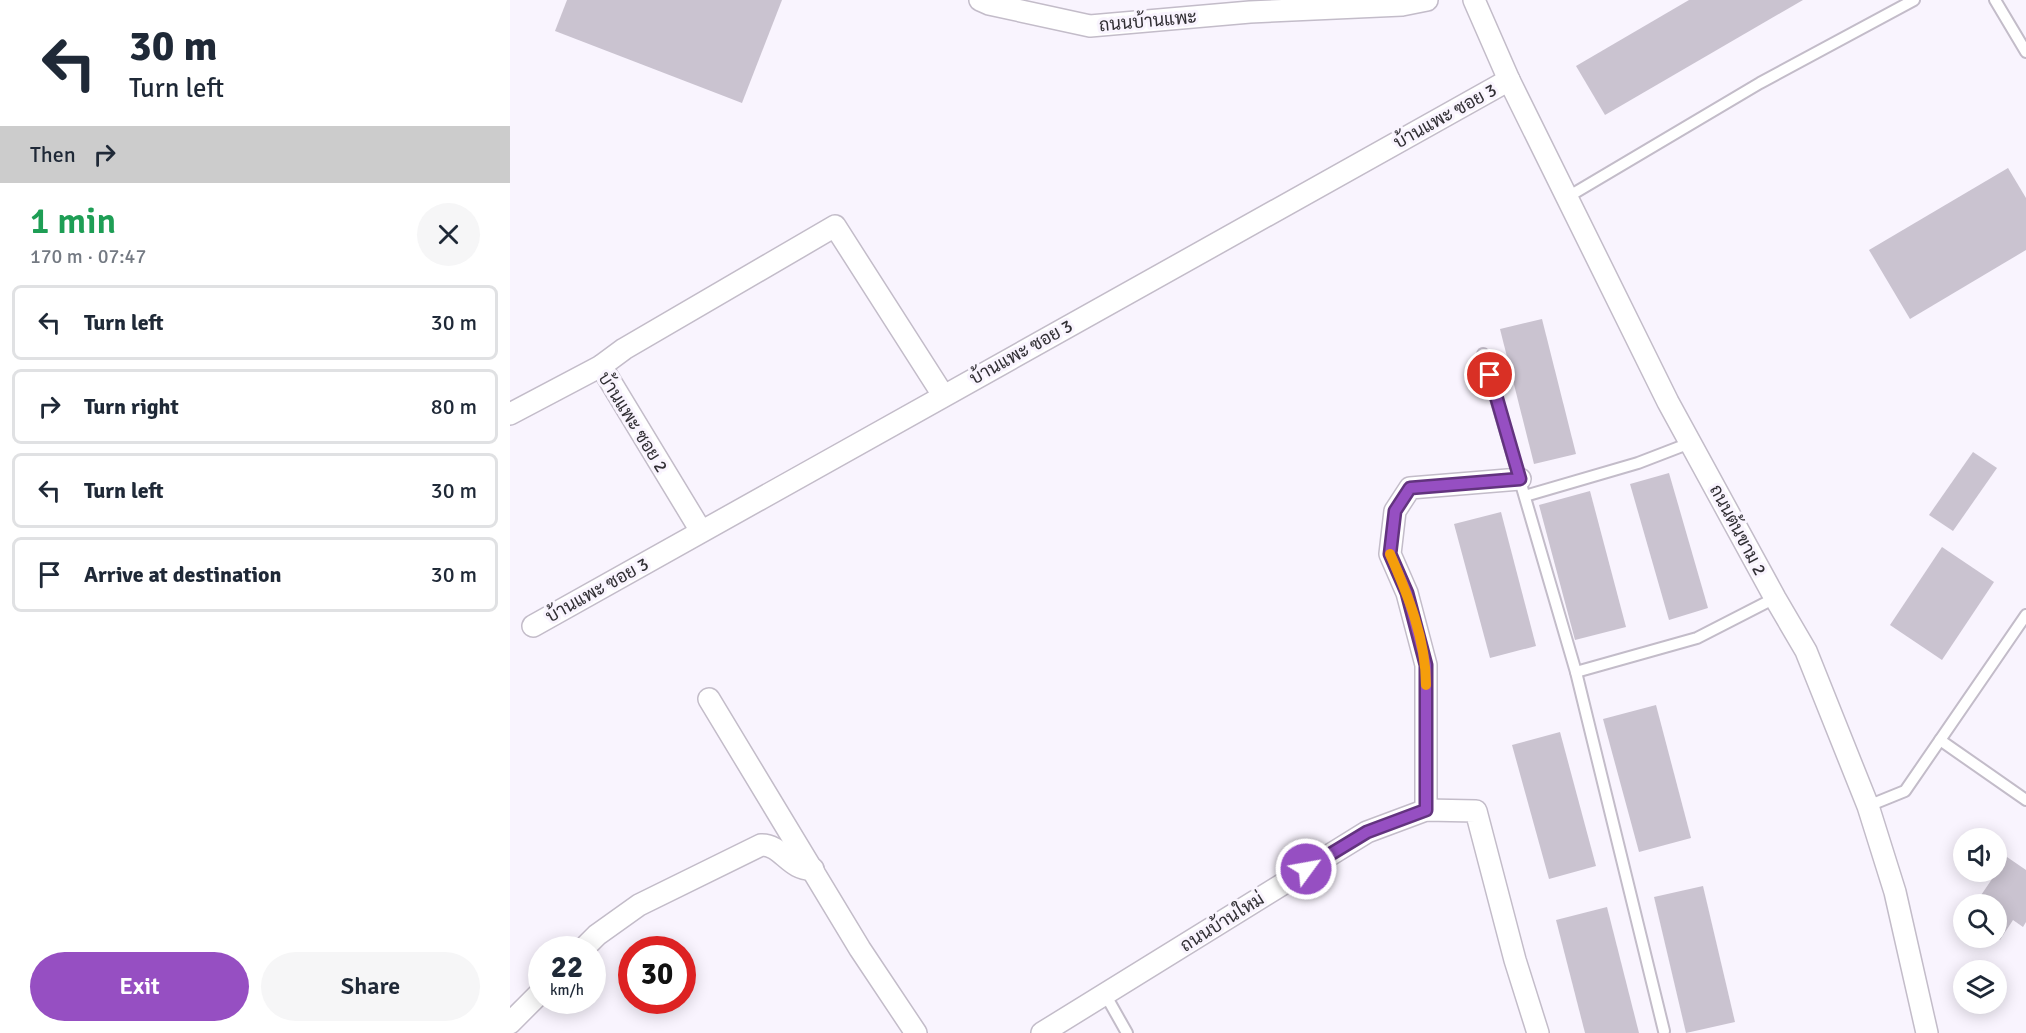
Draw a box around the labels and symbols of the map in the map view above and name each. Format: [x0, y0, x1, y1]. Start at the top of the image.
street label: ถนนบ้านแพะ [1098, 5, 1198, 36]
street label: บ้านแพะ ซอย 3 [1389, 78, 1500, 153]
street label: บ้านแพะ ซอย 3 [965, 314, 1076, 389]
pin [1464, 349, 1515, 400]
street label: บ้านแพะ ซอย 2 [593, 367, 673, 476]
street label: ถนนต้นขาม 2 [1705, 480, 1772, 579]
street label: บ้านแพะ ซอย 3 [541, 552, 652, 627]
position arrow [1274, 837, 1338, 901]
street label: ถนนบ้านใหม่ [1175, 886, 1268, 956]
speed limit sign: 30 [618, 936, 696, 1014]

